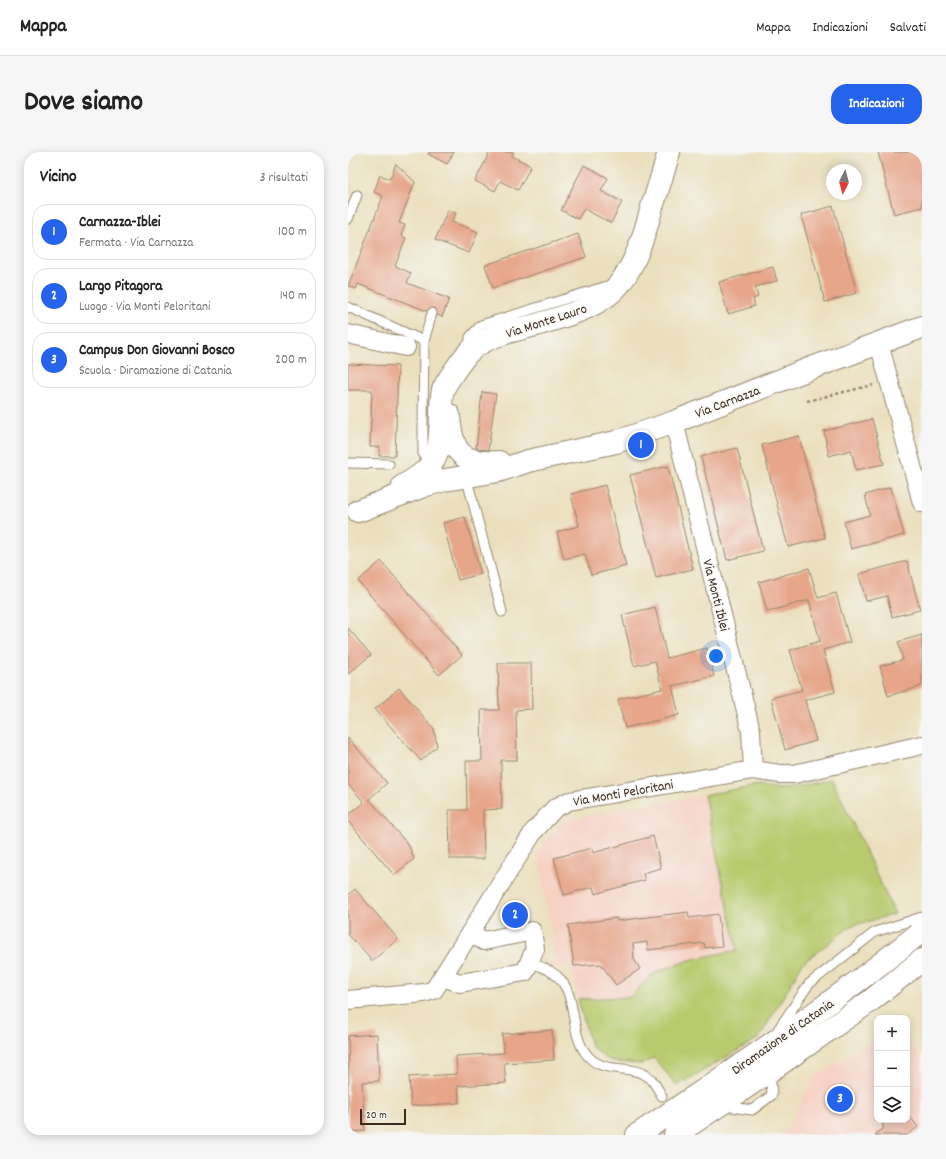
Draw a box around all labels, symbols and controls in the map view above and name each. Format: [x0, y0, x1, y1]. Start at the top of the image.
text: Mappa [20, 14, 66, 41]
text: Mappa [756, 18, 791, 38]
text: Indicazioni [813, 18, 868, 38]
text: Salvati [890, 18, 926, 38]
text: Dove siamo [24, 84, 143, 124]
button: Indicazioni [831, 84, 922, 124]
north arrow [826, 164, 862, 200]
text: Vicino [40, 166, 77, 190]
text: 3 risultati [260, 169, 308, 188]
text: Carnazza-Iblei [79, 212, 161, 234]
text: 1 [53, 223, 55, 242]
text: 100 m [278, 223, 307, 242]
text: Fermata · Via Carnazza [79, 234, 193, 253]
text: Largo Pitagora [79, 276, 162, 298]
text: 2 [51, 287, 57, 306]
text: 140 m [280, 287, 307, 306]
text: Luogo · Via Monti Peloritani [79, 298, 210, 317]
street label: Via Monte Lauro [503, 299, 590, 344]
text: Campus Don Giovanni Bosco [79, 340, 235, 362]
text: 3 [51, 351, 57, 370]
text: 200 m [275, 351, 307, 370]
text: Scuola · Diramazione di Catania [79, 362, 232, 381]
street label: Via Carnazza [692, 381, 763, 424]
pin: 1 [628, 430, 654, 460]
street label: Via Monti Iblei [696, 557, 734, 634]
your location [706, 646, 726, 666]
street label: Via Monti Peloritani [572, 775, 675, 813]
pin: 2 [502, 900, 528, 930]
street label: Diramazione di Catania [728, 995, 839, 1080]
map controls [874, 1015, 910, 1123]
button: + [874, 1015, 910, 1051]
button: − [874, 1051, 910, 1087]
pin: 3 [827, 1084, 853, 1114]
button: layers [874, 1087, 910, 1123]
scale bar [360, 1107, 406, 1126]
text: 20 m [366, 1108, 387, 1124]

